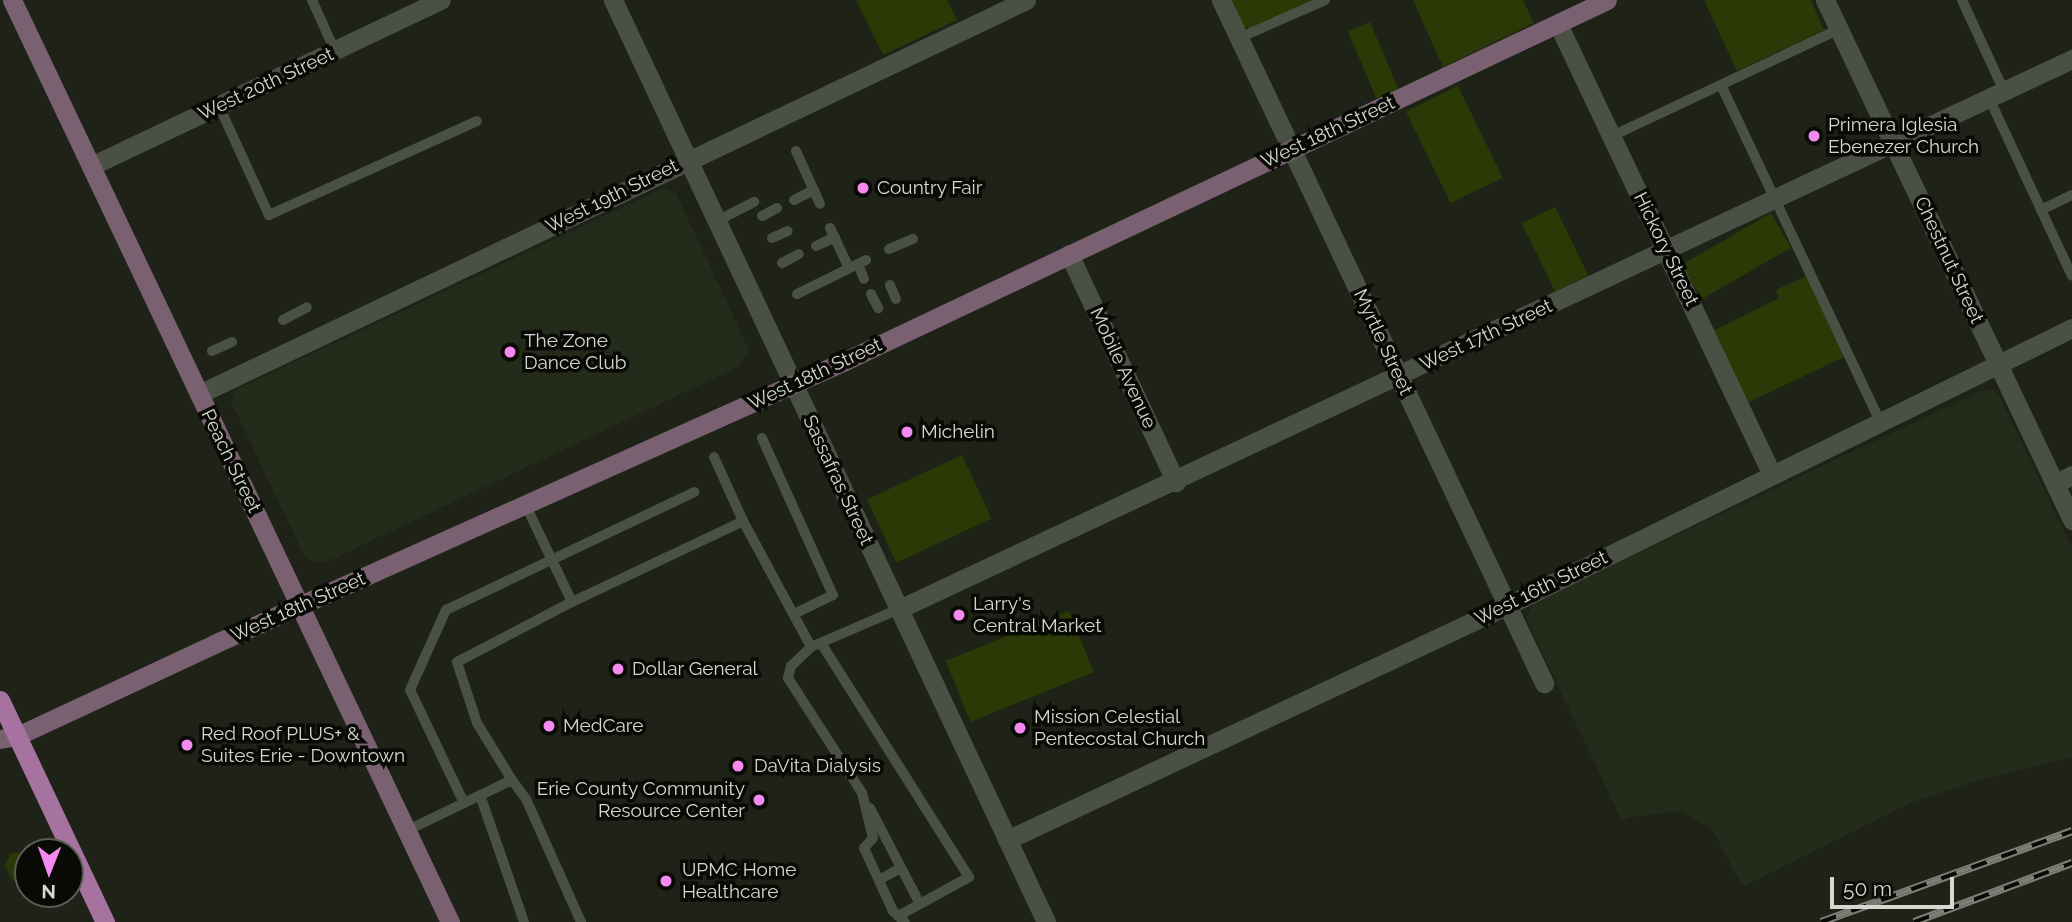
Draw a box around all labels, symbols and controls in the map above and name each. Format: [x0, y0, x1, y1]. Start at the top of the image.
street label: West 20th Street [195, 43, 337, 125]
street label: West 18th Street [1258, 91, 1398, 173]
place label: Primera Iglesia Ebenezer Church [1828, 114, 1980, 158]
marker: Primera Iglesia Ebenezer Church [1806, 128, 1822, 144]
street label: West 19th Street [542, 154, 682, 238]
place label: Country Fair [877, 177, 983, 199]
marker: Country Fair [855, 180, 871, 196]
street label: Hickory Street [1629, 188, 1703, 310]
street label: Chestnut Street [1910, 193, 1988, 327]
street label: Myrtle Street [1349, 286, 1417, 398]
street label: West 17th Street [1416, 294, 1556, 376]
street label: Mobile Avenue [1085, 304, 1161, 432]
place label: The Zone Dance Club [524, 330, 626, 374]
street label: West 18th Street [745, 333, 885, 415]
marker: The Zone Dance Club [502, 344, 518, 360]
street label: Peach Street [196, 406, 266, 516]
street label: Sassafras Street [798, 412, 878, 548]
place label: Michelin [921, 421, 995, 443]
marker: Michelin [899, 424, 915, 440]
street label: West 16th Street [1471, 546, 1611, 630]
street label: West 18th Street [227, 567, 369, 647]
place label: Larry's Central Market [973, 593, 1102, 637]
marker: Larry's Central Market [951, 607, 967, 623]
place label: Dollar General [632, 658, 758, 680]
marker: Dollar General [610, 661, 626, 677]
place label: Mission Celestial Pentecostal Church [1034, 706, 1206, 750]
place label: MedCare [563, 715, 643, 737]
marker: MedCare [541, 718, 557, 734]
marker: Mission Celestial Pentecostal Church [1012, 720, 1028, 736]
place label: Red Roof PLUS+ & Suites Erie - Downtown [201, 723, 405, 767]
marker: Red Roof PLUS+ & Suites Erie - Downtown [179, 737, 195, 753]
place label: DaVita Dialysis [754, 755, 881, 777]
marker: DaVita Dialysis [728, 756, 748, 776]
place label: Erie County Community Resource Center [536, 778, 745, 822]
marker: Erie County Community Resource Center [751, 792, 767, 808]
north arrow [14, 838, 84, 908]
place label: UPMC Home Healthcare [682, 859, 796, 903]
scale bar [1834, 862, 1958, 906]
marker: UPMC Home Healthcare [656, 871, 676, 891]
text: 50 m [1843, 876, 1892, 901]
text: N [41, 881, 56, 903]

